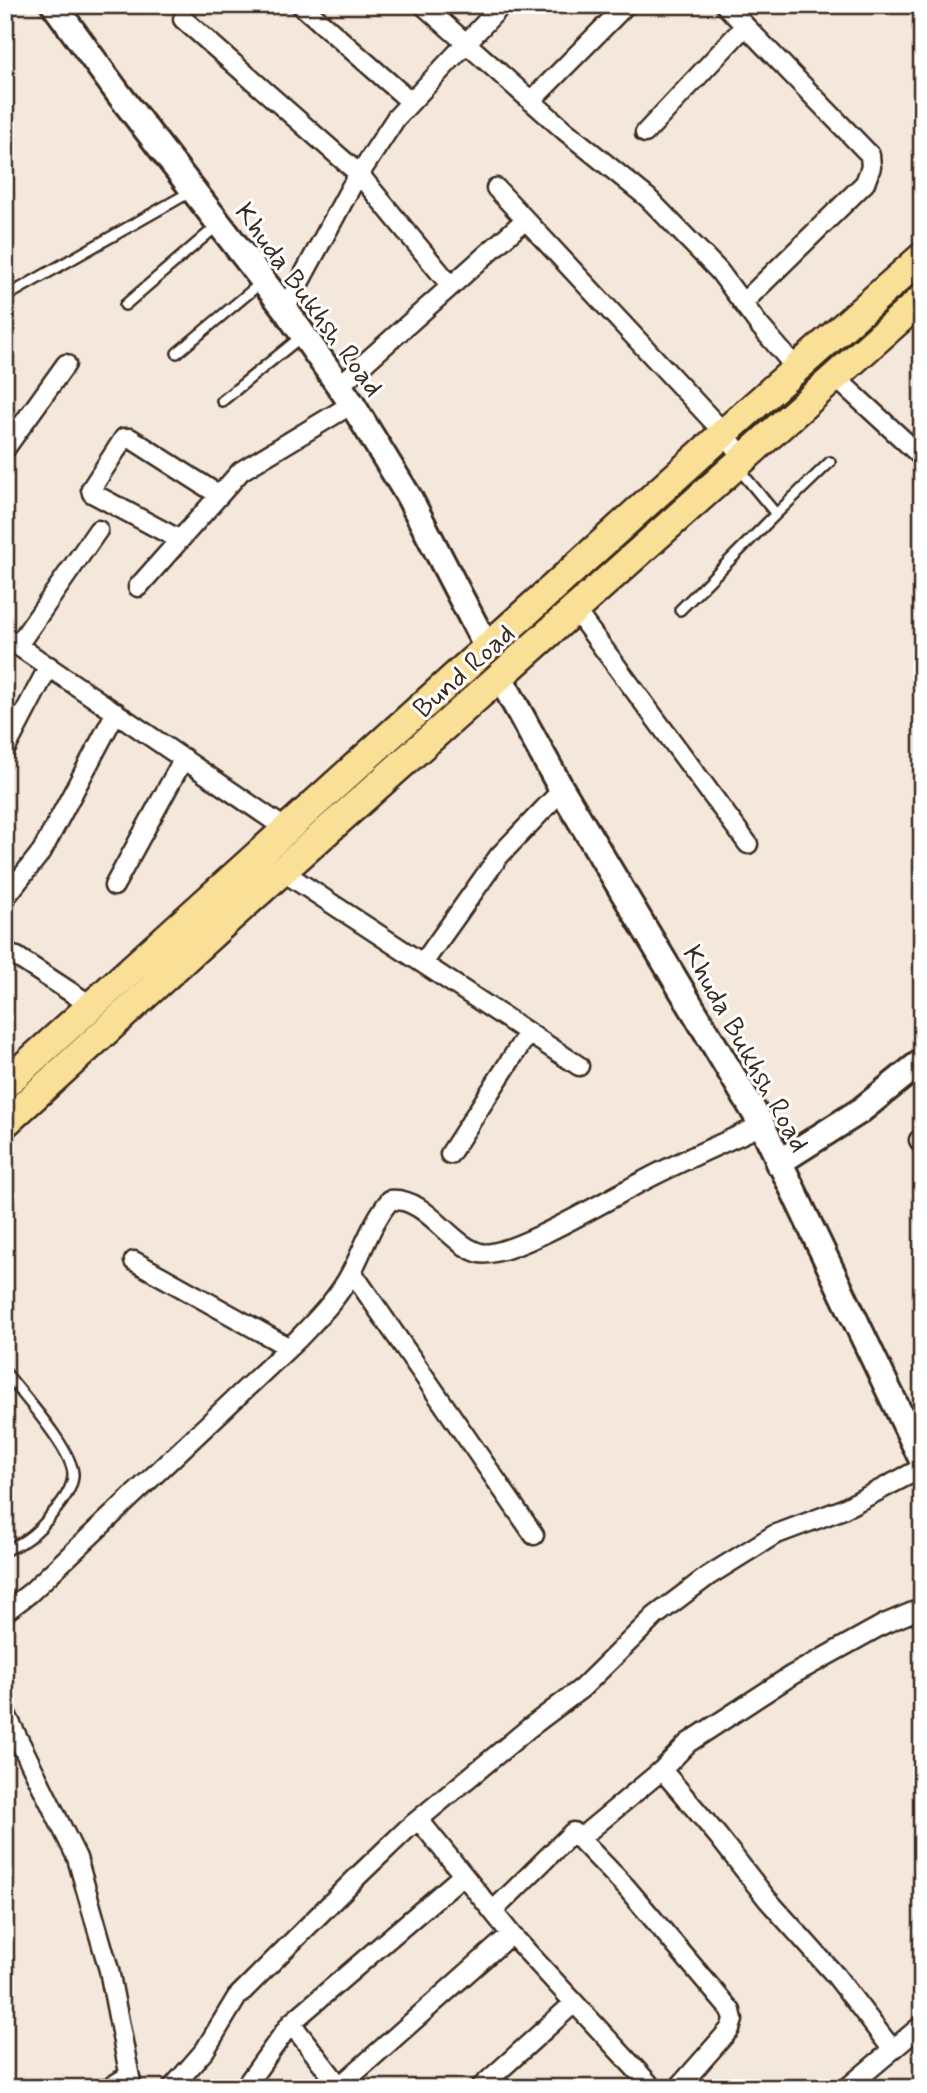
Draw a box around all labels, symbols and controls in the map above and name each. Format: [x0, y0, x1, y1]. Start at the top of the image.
street label: Khuda Bukhsh Road [225, 196, 391, 405]
street label: Bund Road [406, 616, 523, 727]
street label: Khuda Bukhsh Road [673, 939, 817, 1159]

